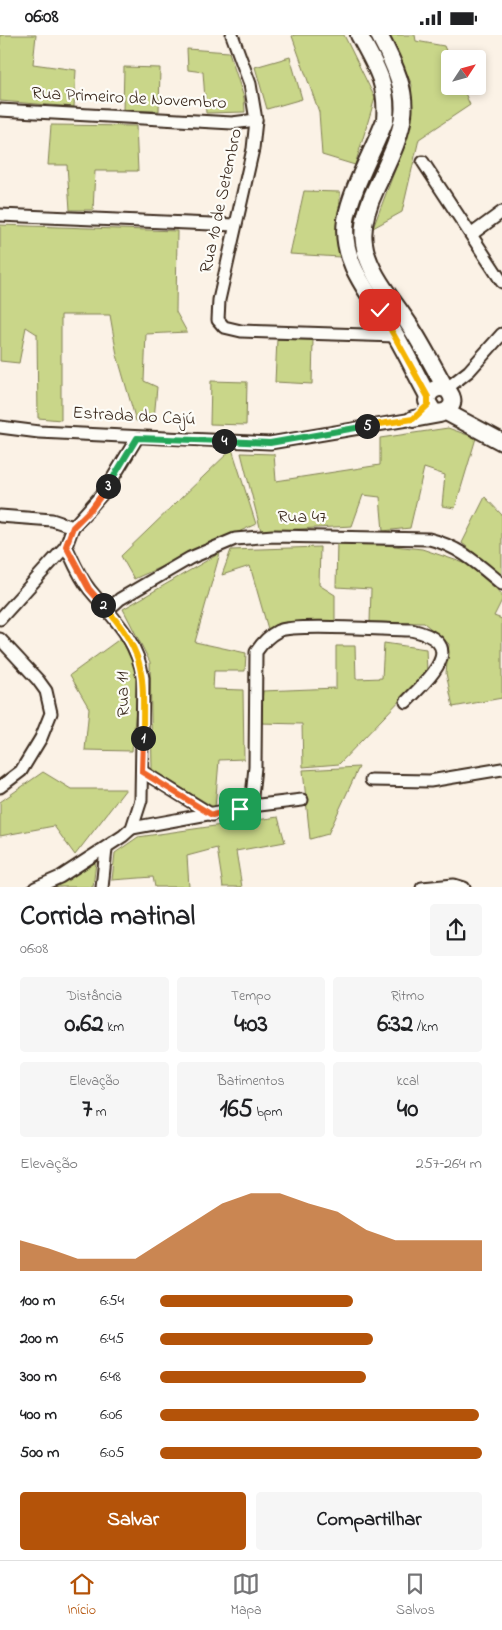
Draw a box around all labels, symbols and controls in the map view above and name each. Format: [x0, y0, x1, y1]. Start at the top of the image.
text: 06:08 [25, 4, 59, 31]
north arrow [441, 50, 486, 95]
map controls [441, 50, 486, 95]
street label: Rua Primeiro de Novembro [31, 81, 227, 117]
street label: Rua 10 de Setembro [194, 126, 250, 276]
pin [359, 289, 401, 331]
icon: check [366, 296, 394, 324]
street label: Estrada do Cajú [72, 401, 196, 433]
pin: 5 [354, 413, 380, 439]
text: 5 [363, 416, 372, 437]
pin: 4 [212, 429, 236, 453]
text: 4 [222, 431, 227, 452]
pin: 3 [96, 473, 120, 499]
text: 3 [106, 476, 111, 497]
street label: Rua 47 [277, 505, 327, 531]
pin: 2 [90, 593, 116, 617]
text: 2 [100, 595, 107, 616]
street label: Rua 11 [110, 670, 138, 717]
pin: 1 [130, 725, 156, 751]
text: 1 [141, 728, 146, 749]
pin [219, 788, 261, 830]
icon: arrive [226, 795, 254, 823]
text: Corrida matinal [20, 897, 195, 938]
button: share [430, 904, 482, 956]
text: 06:08 [20, 937, 48, 961]
text: Distância [67, 986, 122, 1007]
text: Tempo [231, 986, 271, 1007]
text: Ritmo [391, 986, 424, 1007]
text: 0.62 [64, 1007, 104, 1043]
text: 4:03 [234, 1007, 268, 1043]
text: 6:32 [377, 1007, 413, 1043]
text: km [104, 1017, 124, 1038]
text: /km [413, 1017, 438, 1038]
text: Elevação [69, 1071, 120, 1092]
text: Batimentos [217, 1071, 285, 1092]
text: kcal [397, 1071, 419, 1092]
text: 7 [82, 1092, 92, 1128]
text: 165 [220, 1092, 253, 1128]
text: 40 [397, 1092, 418, 1128]
text: m [92, 1102, 107, 1123]
text: bpm [253, 1102, 282, 1123]
text: Elevação [20, 1152, 78, 1176]
text: 257–264 m [416, 1152, 482, 1176]
text: 100 m [20, 1289, 55, 1313]
text: 6:54 [100, 1289, 124, 1313]
text: 200 m [20, 1327, 58, 1351]
text: 6:45 [100, 1327, 124, 1351]
text: 300 m [20, 1365, 57, 1389]
text: 6:48 [100, 1365, 121, 1389]
text: 400 m [20, 1403, 57, 1427]
text: 6:06 [100, 1403, 122, 1427]
text: 500 m [20, 1441, 59, 1465]
text: 6:05 [100, 1441, 124, 1465]
button: Salvar [20, 1492, 246, 1550]
button: Compartilhar [256, 1492, 482, 1550]
tab: Início [67, 1570, 96, 1621]
tab: Mapa [230, 1570, 262, 1621]
tab: Salvos [396, 1570, 435, 1621]

